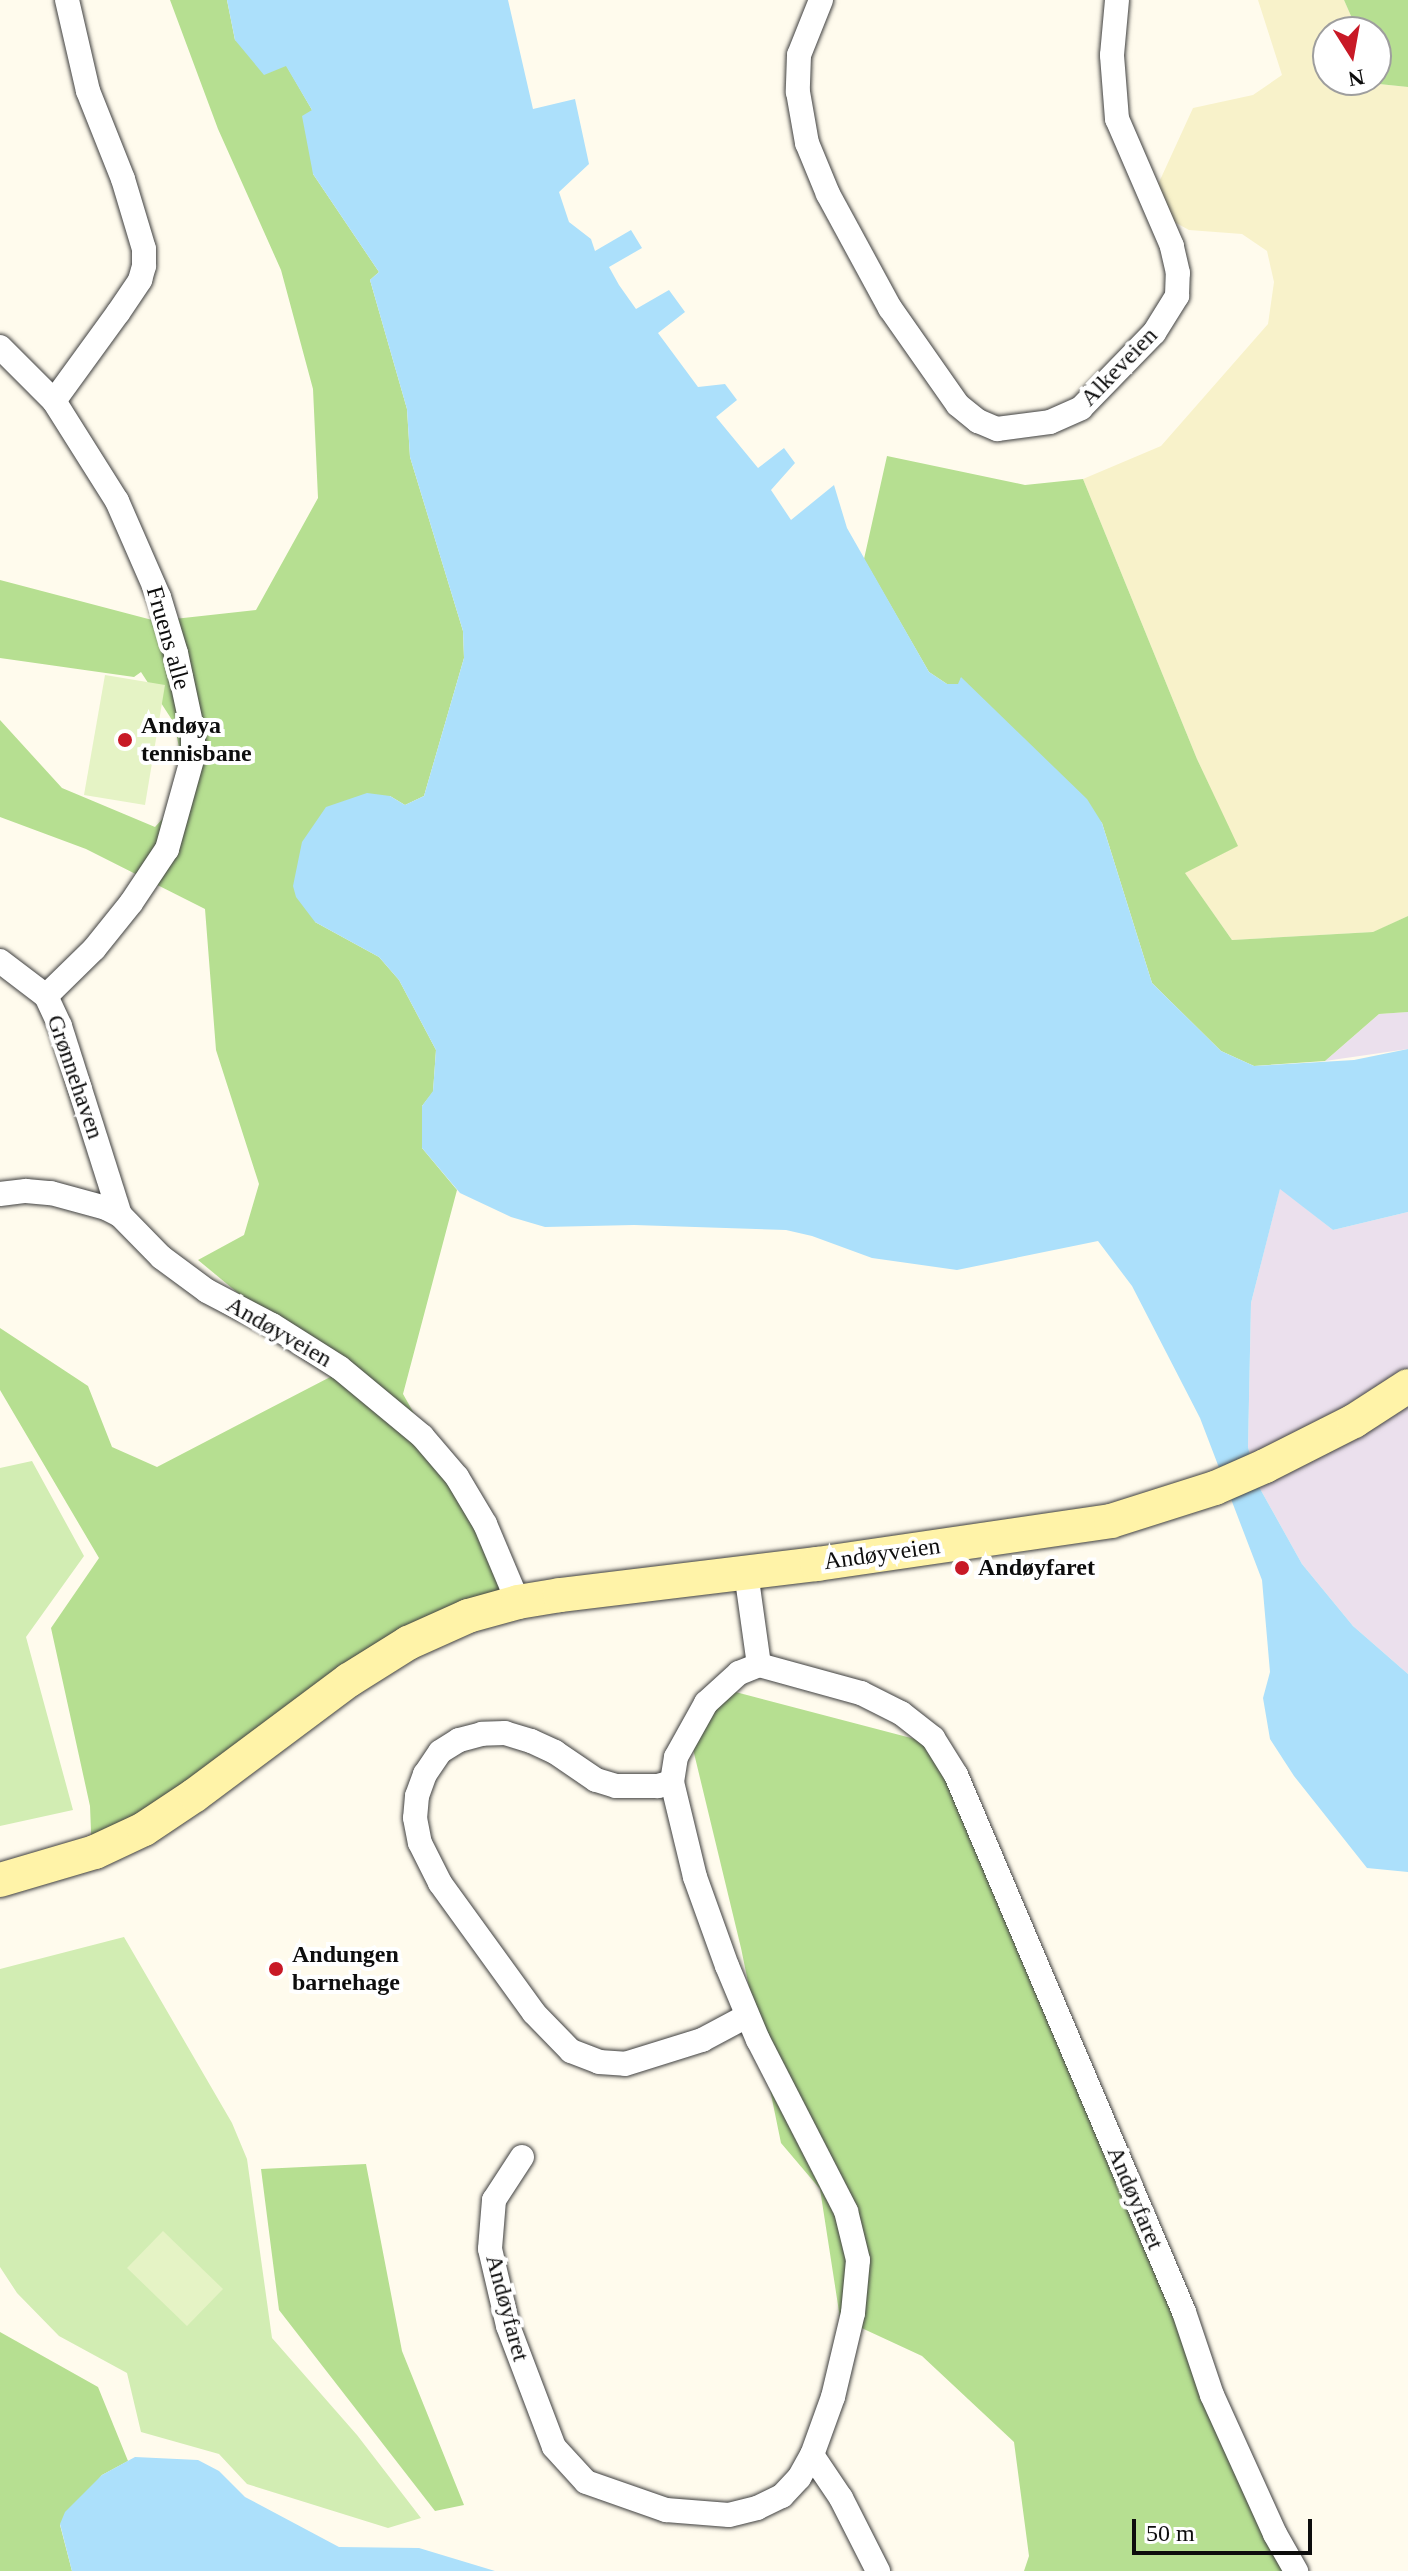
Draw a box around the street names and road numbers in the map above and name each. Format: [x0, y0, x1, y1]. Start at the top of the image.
street label: Alkeveien [1074, 322, 1164, 412]
street label: Fruens alle [140, 583, 196, 693]
street label: Grønnehaven [40, 1011, 110, 1143]
street label: Andøyveien [221, 1290, 337, 1374]
street label: Andøyveien [822, 1532, 942, 1576]
street label: Andøyfaret [1100, 2142, 1170, 2254]
street label: Andøyfaret [479, 2251, 535, 2365]

